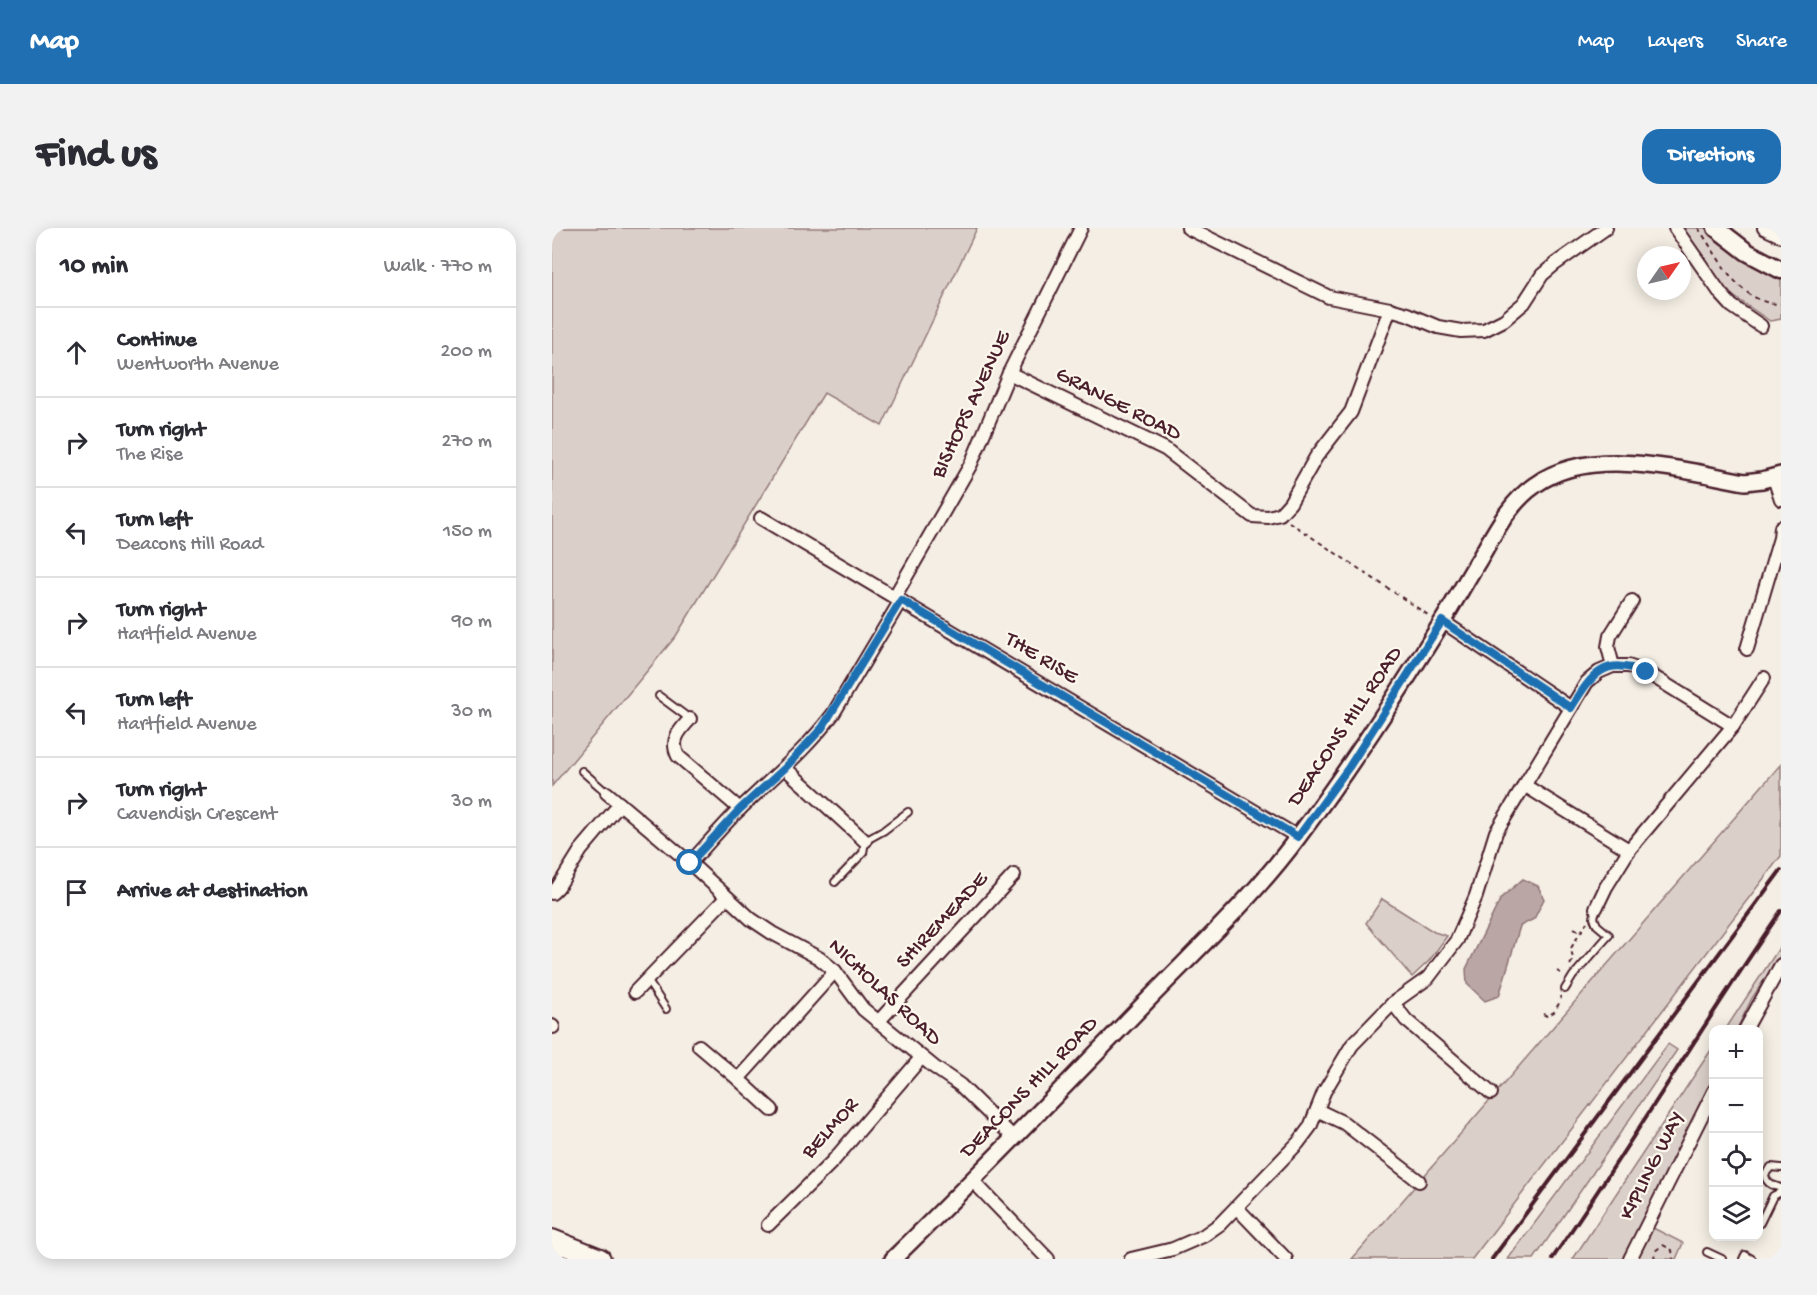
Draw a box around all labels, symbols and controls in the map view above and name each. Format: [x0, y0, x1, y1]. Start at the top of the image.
text: Map [30, 26, 79, 59]
text: Map [1578, 30, 1614, 55]
text: Layers [1647, 30, 1703, 55]
text: Share [1736, 30, 1787, 55]
button: Directions [1642, 129, 1781, 184]
text: Find us [36, 132, 156, 181]
north arrow [1637, 246, 1691, 300]
text: 10 min [60, 252, 128, 283]
text: Walk · 770 m [384, 256, 492, 279]
street label: BISHOPS AVENUE [926, 326, 1018, 484]
text: Continue [117, 328, 197, 354]
icon: ahead [60, 336, 93, 369]
text: 200 m [441, 341, 492, 364]
text: Wentworth Avenue [117, 354, 279, 377]
street label: GRANGE ROAD [1051, 362, 1186, 448]
text: Turn right [117, 418, 205, 444]
icon: right [60, 426, 93, 459]
text: 270 m [442, 431, 492, 454]
text: The Rise [117, 444, 183, 467]
text: Turn left [117, 508, 191, 534]
icon: left [60, 516, 93, 549]
text: 150 m [443, 521, 492, 544]
text: Deacons Hill Road [117, 534, 263, 557]
text: Turn right [117, 598, 205, 624]
icon: right [60, 606, 93, 639]
text: 90 m [452, 611, 492, 634]
text: Hartfield Avenue [117, 624, 257, 647]
street label: THE RISE [998, 626, 1083, 692]
street label: DEACONS HILL ROAD [1282, 642, 1409, 814]
route end [1632, 658, 1658, 684]
text: Turn left [117, 688, 191, 714]
icon: left [60, 696, 93, 729]
text: 30 m [451, 701, 492, 724]
text: Hartfield Avenue [117, 714, 257, 737]
text: Turn right [117, 778, 205, 804]
icon: right [60, 786, 93, 819]
text: 30 m [451, 791, 492, 814]
text: Cavendish Crescent [117, 804, 277, 827]
route start [676, 849, 702, 875]
street label: SHIREMEADE [891, 866, 995, 975]
icon: arrive [60, 876, 93, 909]
text: Arrive at destination [117, 879, 307, 905]
street label: NICHOLAS ROAD [822, 934, 947, 1053]
street label: DEACONS HILL ROAD [954, 1011, 1105, 1166]
map controls [1709, 1025, 1763, 1241]
button: + [1709, 1025, 1763, 1079]
button: − [1709, 1079, 1763, 1133]
street label: BELMOR [796, 1092, 866, 1166]
street label: KIPLING WAY [1615, 1107, 1691, 1225]
button: locate [1709, 1133, 1763, 1187]
button: layers [1709, 1187, 1763, 1241]

